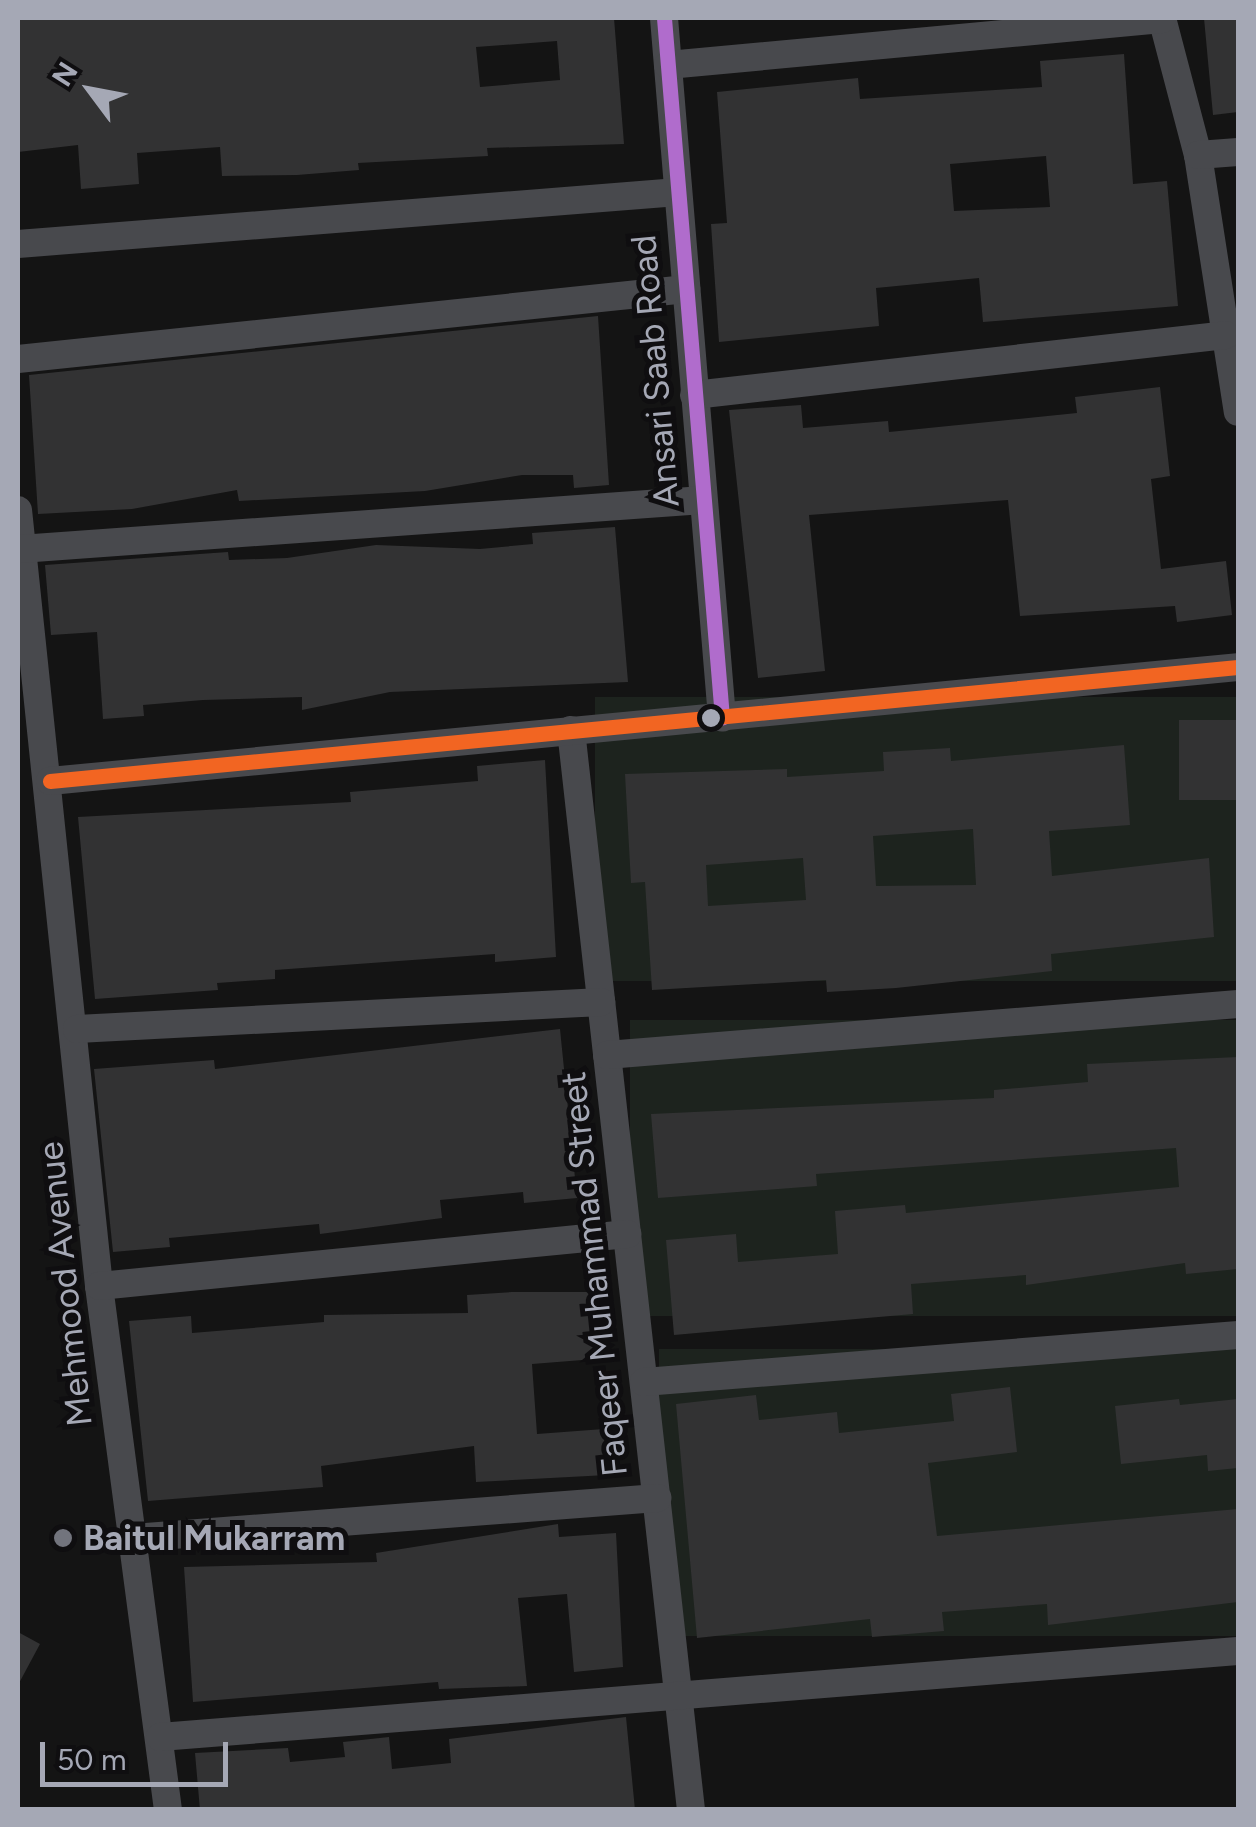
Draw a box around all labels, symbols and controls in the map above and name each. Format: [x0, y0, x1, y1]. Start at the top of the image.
north arrow [40, 40, 140, 140]
text: N [44, 56, 85, 92]
street label: Ansari Saab Road [622, 233, 688, 509]
unlabelled marker [701, 708, 721, 728]
street label: Faqeer Muhammad Street [552, 1070, 636, 1478]
street label: Mehmood Avenue [29, 1140, 101, 1428]
place label: Baitul Mukarram [83, 1517, 345, 1559]
marker: Baitul Mukarram [52, 1527, 74, 1549]
scale bar [45, 1722, 232, 1784]
text: 50 m [57, 1741, 126, 1778]

